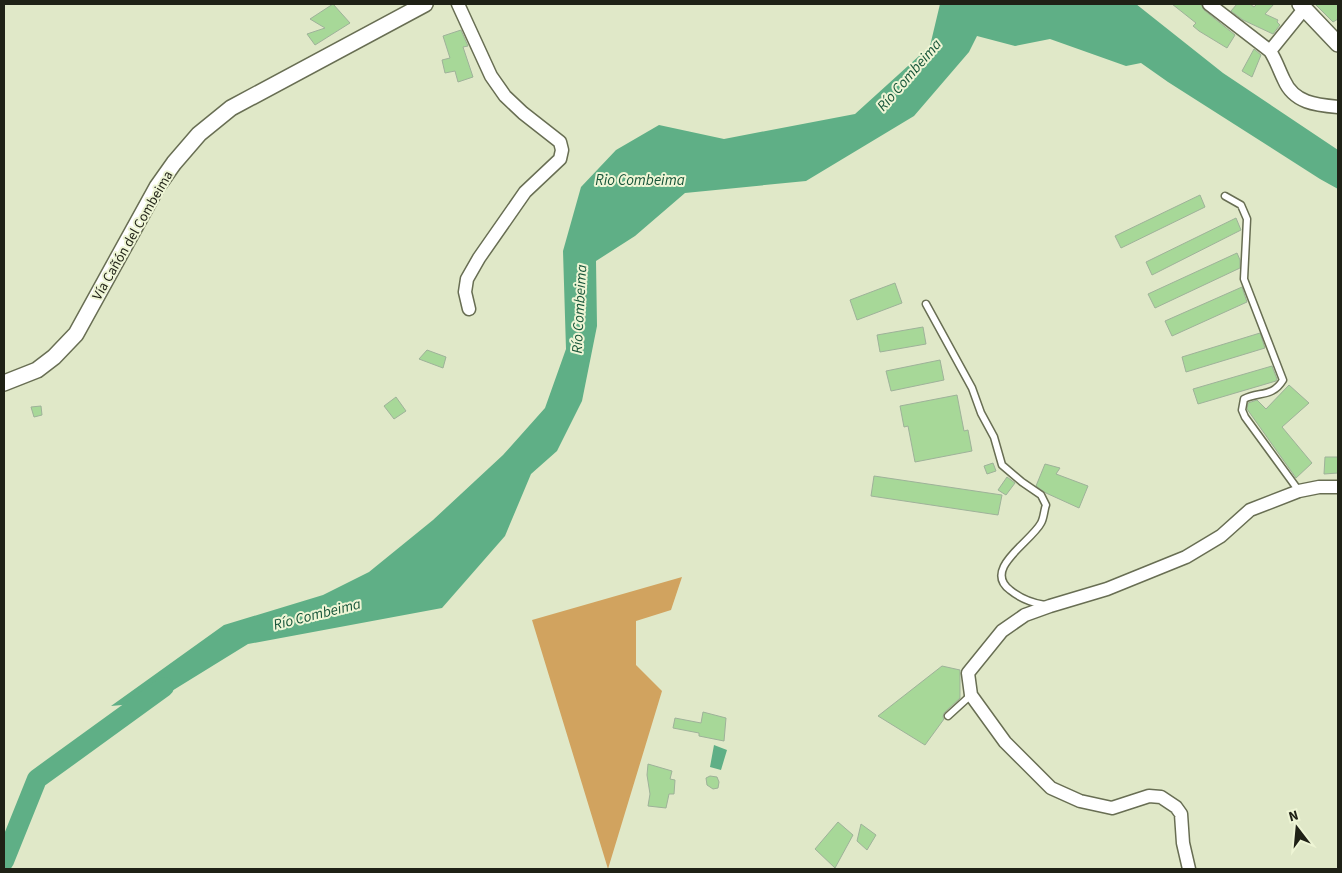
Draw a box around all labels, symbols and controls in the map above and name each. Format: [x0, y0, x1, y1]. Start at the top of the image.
water label: Río Combeima [872, 35, 947, 116]
street label: Vía Cañón del Combeima [88, 167, 178, 304]
water label: Rio Combeima [595, 170, 685, 191]
water label: Río Combeima [567, 264, 592, 354]
water label: Río Combeima [271, 593, 363, 635]
north arrow [1272, 803, 1322, 853]
text: N [1286, 806, 1301, 827]

